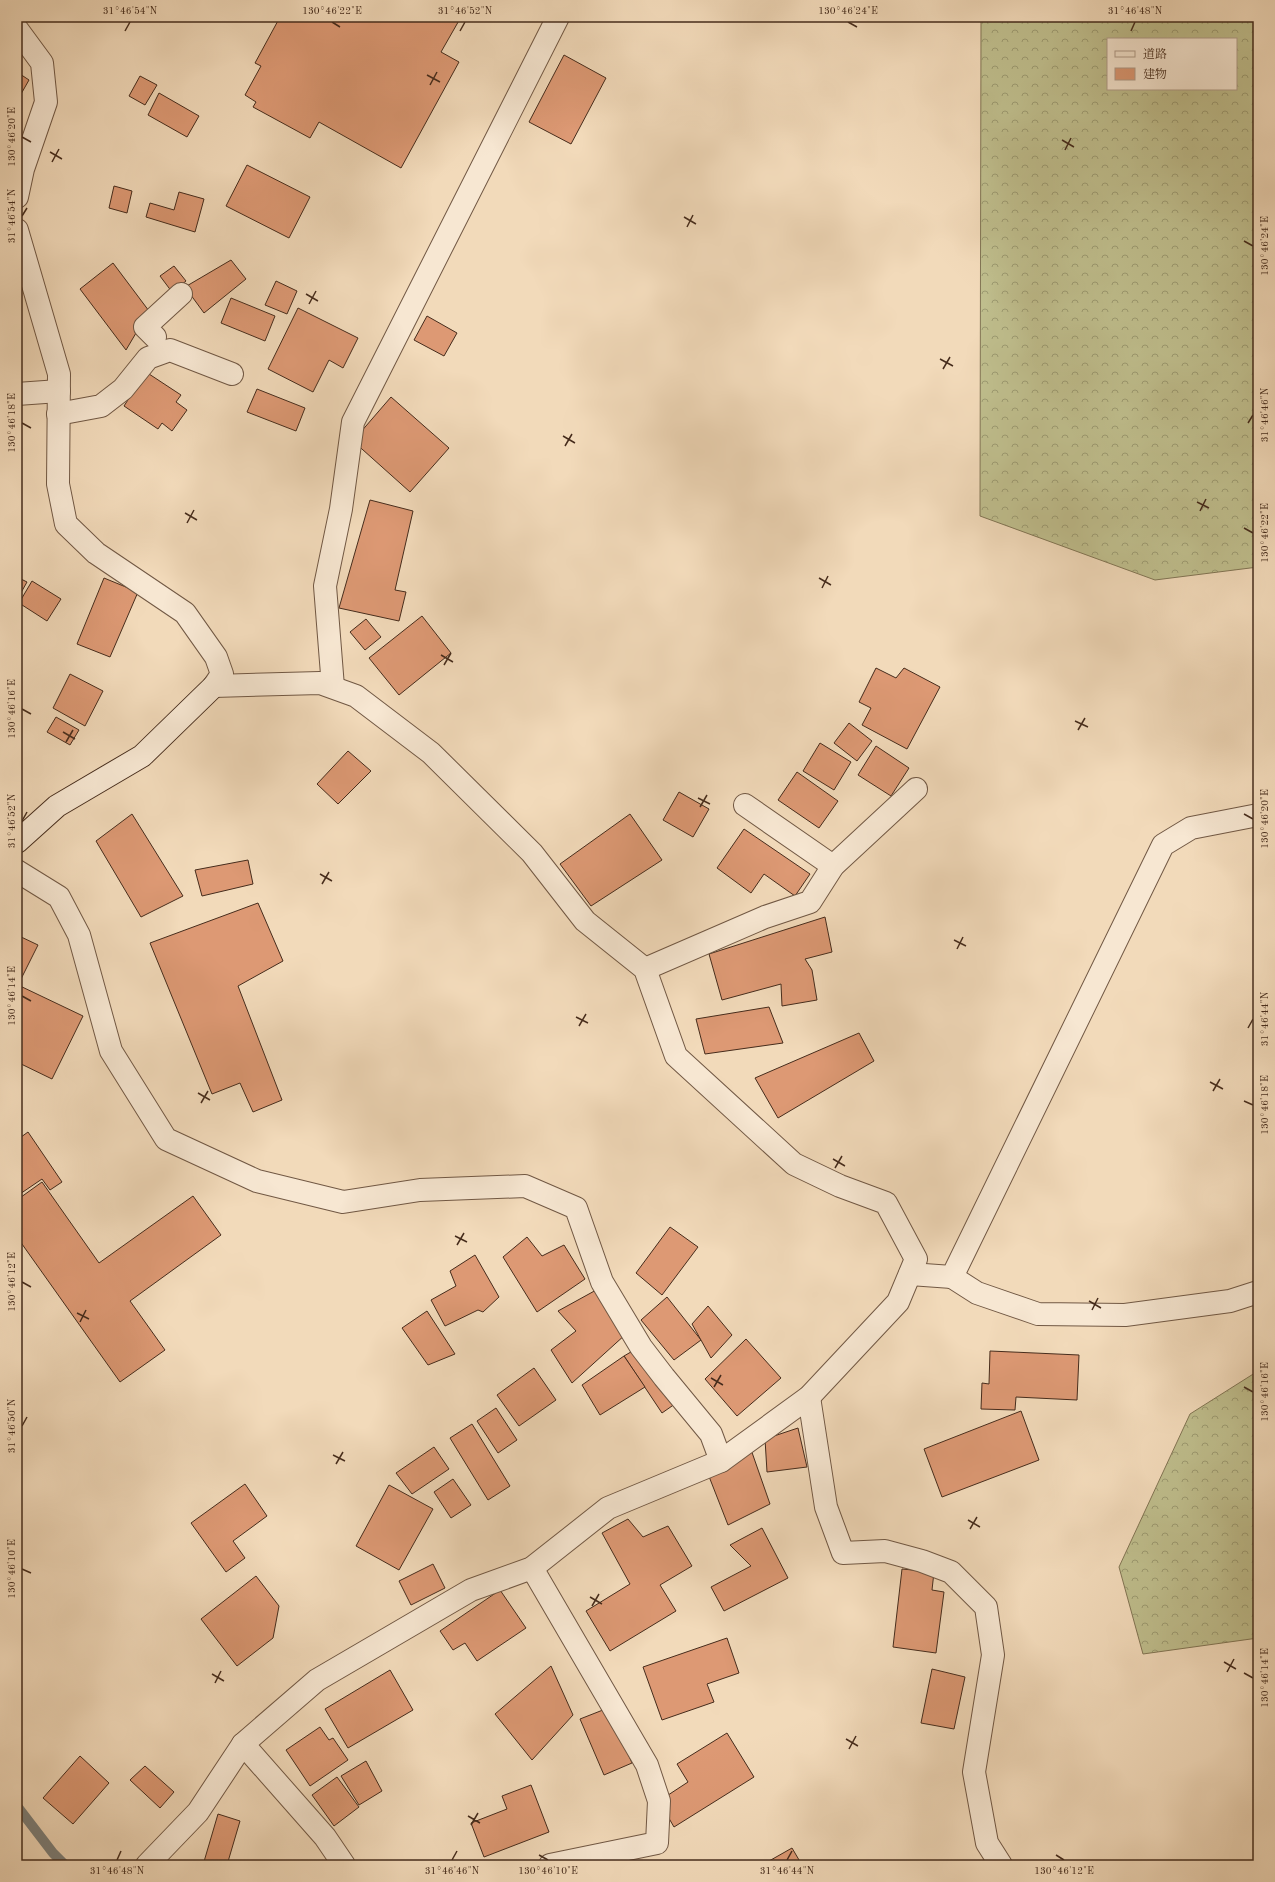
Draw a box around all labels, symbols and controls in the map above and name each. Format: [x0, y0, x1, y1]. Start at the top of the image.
text: 31°46'54"N [103, 6, 158, 16]
text: 130°46'22"E [302, 6, 362, 16]
text: 31°46'52"N [438, 6, 493, 16]
text: 130°46'24"E [818, 6, 878, 16]
text: 31°46'48"N [1108, 6, 1163, 16]
legend [1107, 38, 1237, 90]
text: 道路 [1143, 47, 1167, 61]
text: 建物 [1143, 67, 1167, 81]
text: 130°46'20"E [7, 107, 17, 167]
text: 31°46'54"N [7, 188, 17, 243]
text: 130°46'24"E [1260, 216, 1270, 276]
text: 31°46'46"N [1260, 387, 1270, 442]
text: 130°46'18"E [7, 393, 17, 453]
text: 130°46'22"E [1260, 503, 1270, 563]
text: 130°46'16"E [7, 679, 17, 739]
text: 130°46'20"E [1260, 789, 1270, 849]
text: 31°46'52"N [7, 793, 17, 848]
text: 130°46'14"E [7, 966, 17, 1026]
text: 31°46'44"N [1260, 991, 1270, 1046]
text: 130°46'18"E [1260, 1075, 1270, 1135]
text: 130°46'12"E [7, 1252, 17, 1312]
text: 130°46'16"E [1260, 1362, 1270, 1422]
text: 31°46'50"N [7, 1398, 17, 1453]
text: 130°46'10"E [7, 1539, 17, 1599]
text: 130°46'14"E [1260, 1648, 1270, 1708]
text: 31°46'48"N [90, 1866, 145, 1876]
text: 31°46'46"N [425, 1866, 480, 1876]
text: 130°46'10"E [518, 1866, 578, 1876]
text: 31°46'44"N [760, 1866, 815, 1876]
text: 130°46'12"E [1034, 1866, 1094, 1876]

